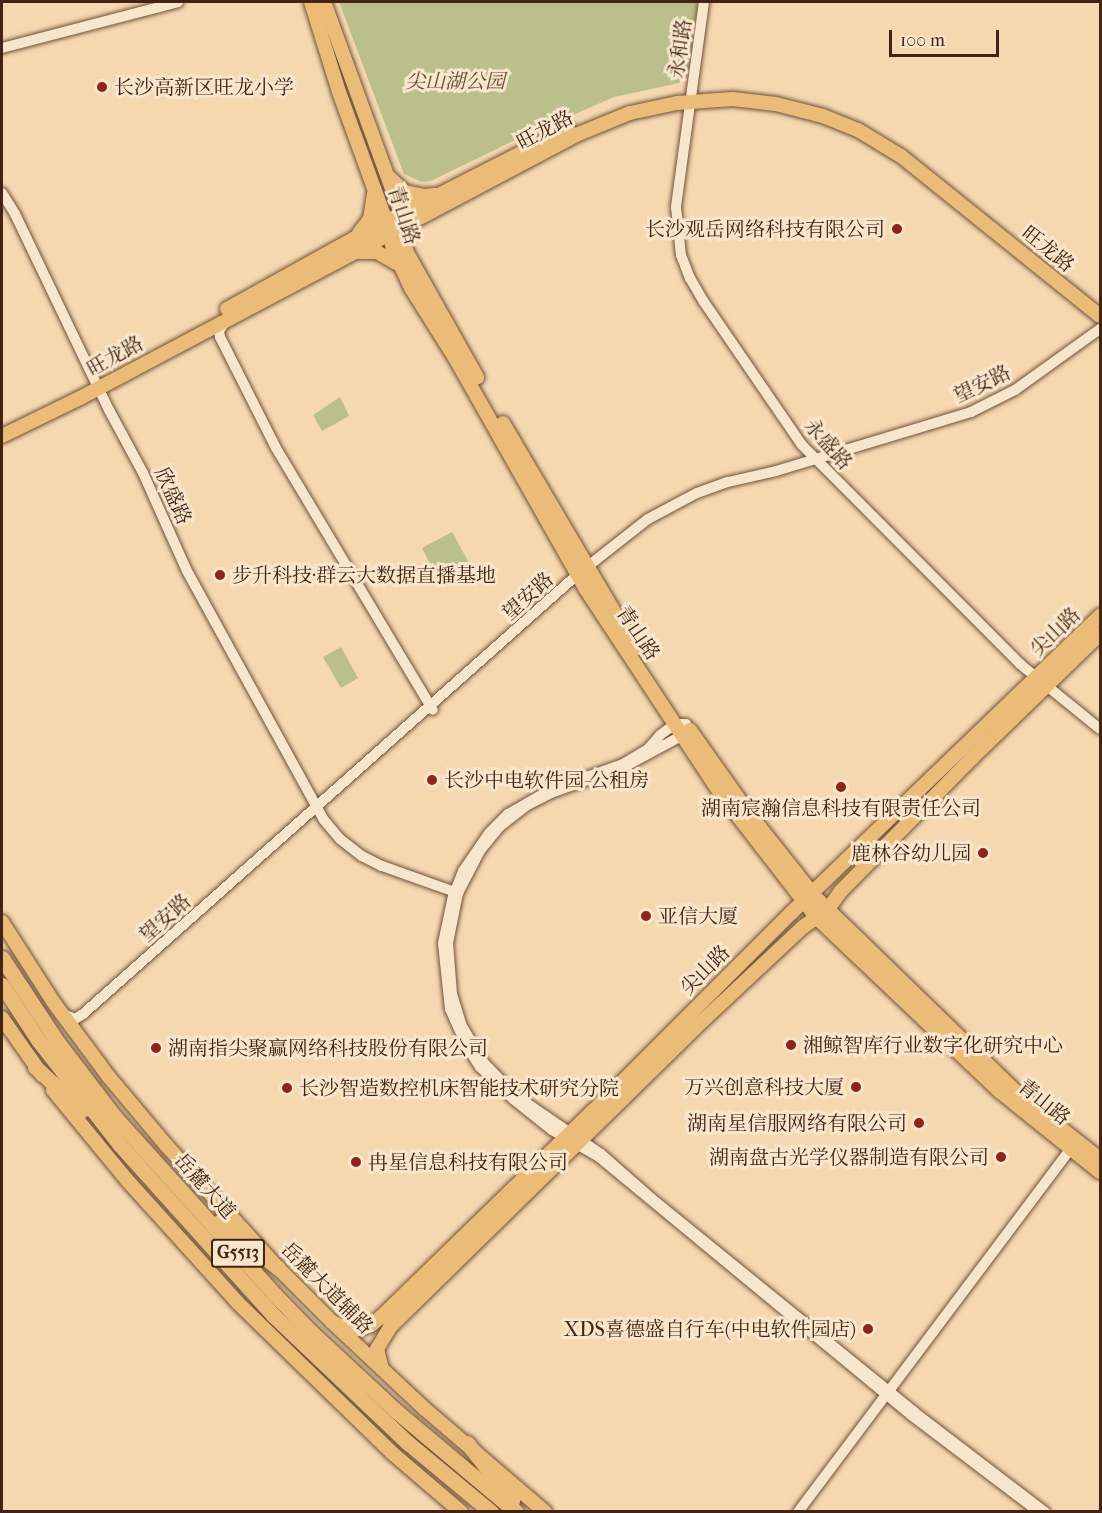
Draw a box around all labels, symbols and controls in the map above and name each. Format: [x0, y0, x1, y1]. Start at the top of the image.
street label: 永和路 [664, 18, 696, 80]
scale bar [892, 18, 1002, 56]
text: 100 m [900, 30, 945, 51]
park label: 尖山湖公园 [405, 69, 505, 93]
place label: 长沙高新区旺龙小学 [114, 75, 294, 99]
marker: 长沙高新区旺龙小学 [95, 80, 109, 94]
street label: 旺龙路 [513, 105, 577, 155]
street label: 青山路 [383, 183, 425, 247]
place label: 长沙观岳网络科技有限公司 [645, 217, 885, 241]
street label: 旺龙路 [1017, 221, 1079, 277]
marker: 长沙观岳网络科技有限公司 [890, 222, 904, 236]
street label: 旺龙路 [83, 331, 147, 381]
street label: 望安路 [950, 360, 1014, 408]
street label: 永盛路 [799, 414, 857, 474]
street label: 欣盛路 [150, 464, 196, 528]
place label: 步升科技·群云大数据直播基地 [232, 563, 496, 587]
street label: 望安路 [498, 567, 558, 625]
marker: 步升科技·群云大数据直播基地 [213, 568, 227, 582]
street label: 青山路 [611, 601, 665, 665]
street label: 尖山路 [1025, 603, 1085, 661]
place label: 长沙中电软件园-公租房 [444, 768, 649, 792]
marker: 长沙中电软件园-公租房 [425, 773, 439, 787]
marker: 湖南宸瀚信息科技有限责任公司 [834, 780, 848, 794]
place label: 湖南宸瀚信息科技有限责任公司 [701, 796, 981, 820]
place label: 鹿林谷幼儿园 [851, 841, 971, 865]
marker: 鹿林谷幼儿园 [976, 846, 990, 860]
street label: 望安路 [135, 889, 195, 947]
place label: 亚信大厦 [658, 904, 738, 928]
marker: 亚信大厦 [639, 909, 653, 923]
street label: 尖山路 [675, 940, 735, 1000]
place label: 湘鲸智库行业数字化研究中心 [803, 1033, 1063, 1057]
place label: 湖南指尖聚赢网络科技股份有限公司 [168, 1036, 488, 1060]
marker: 湘鲸智库行业数字化研究中心 [784, 1038, 798, 1052]
marker: 湖南指尖聚赢网络科技股份有限公司 [149, 1041, 163, 1055]
street label: 青山路 [1013, 1074, 1075, 1130]
place label: 万兴创意科技大厦 [684, 1075, 844, 1099]
place label: 长沙智造数控机床智能技术研究分院 [299, 1076, 619, 1100]
marker: 万兴创意科技大厦 [849, 1080, 863, 1094]
marker: 长沙智造数控机床智能技术研究分院 [280, 1081, 294, 1095]
place label: 湖南星信服网络有限公司 [687, 1111, 907, 1135]
marker: 湖南星信服网络有限公司 [912, 1116, 926, 1130]
place label: 湖南盘古光学仪器制造有限公司 [709, 1145, 989, 1169]
street label: 岳麓大道 [169, 1148, 241, 1224]
place label: 冉星信息科技有限公司 [368, 1150, 568, 1174]
marker: 湖南盘古光学仪器制造有限公司 [994, 1150, 1008, 1164]
marker: 冉星信息科技有限公司 [349, 1155, 363, 1169]
street label: 岳麓大道辅路 [276, 1237, 378, 1339]
road number: G5513 [210, 1238, 266, 1268]
place label: XDS喜德盛自行车(中电软件园店) [564, 1317, 856, 1341]
marker: XDS喜德盛自行车(中电软件园店) [861, 1322, 875, 1336]

